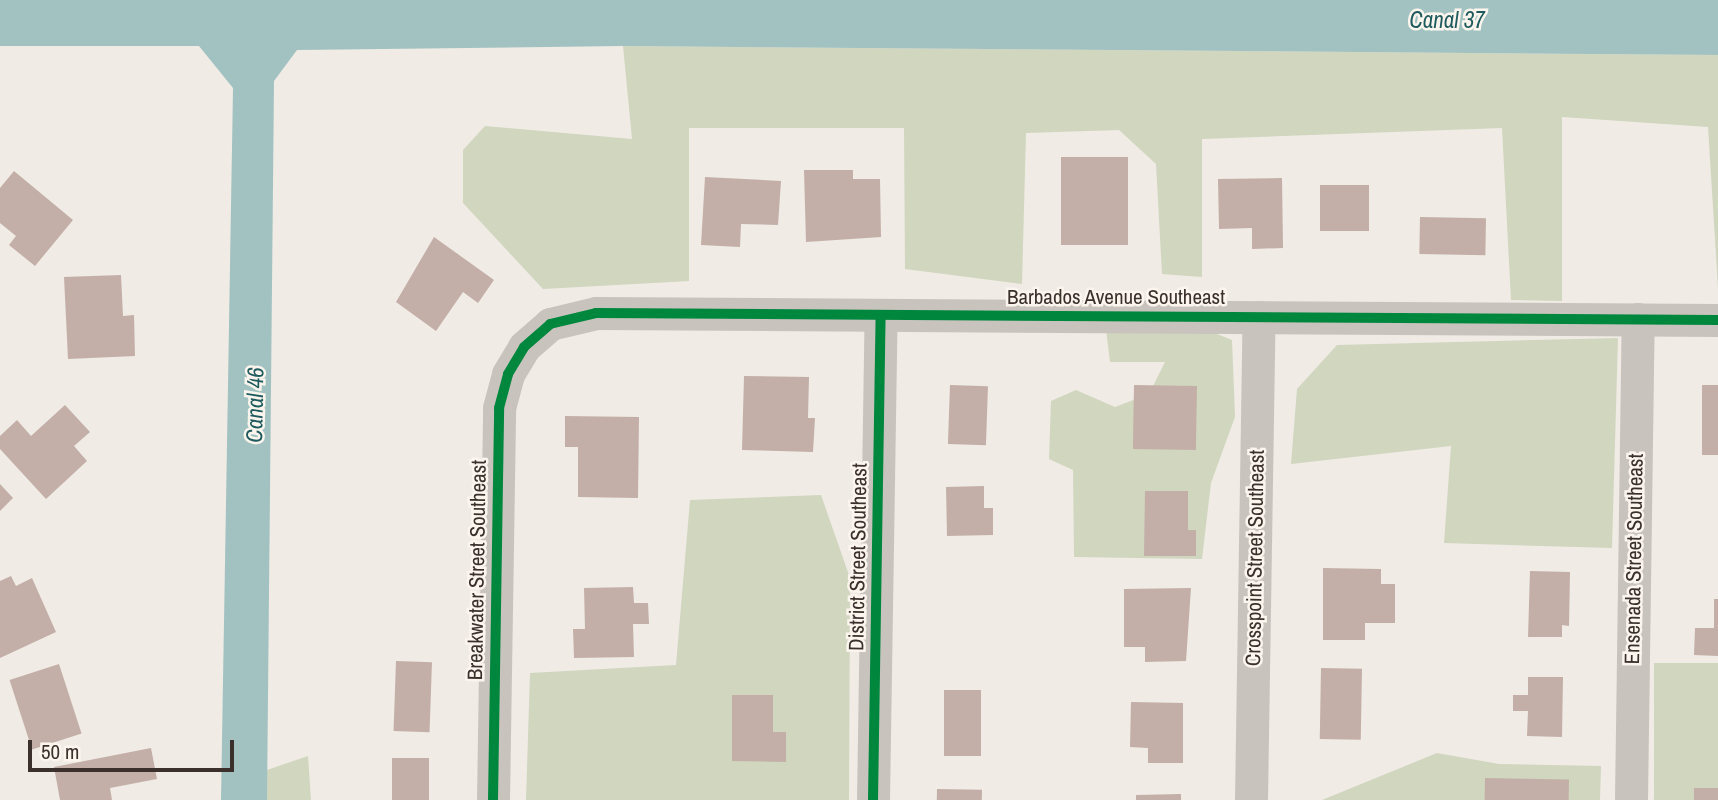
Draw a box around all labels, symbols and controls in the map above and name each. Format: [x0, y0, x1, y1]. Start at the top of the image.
water label: Canal 37 [1409, 6, 1485, 34]
street label: Barbados Avenue Southeast [1007, 284, 1225, 310]
water label: Canal 46 [241, 367, 269, 443]
street label: Crosspoint Street Southeast [1241, 450, 1269, 666]
street label: Ensenada Street Southeast [1620, 453, 1648, 665]
street label: Breakwater Street Southeast [462, 460, 492, 680]
street label: District Street Southeast [844, 463, 872, 651]
scale bar [32, 726, 238, 770]
text: 50 m [41, 737, 79, 766]

